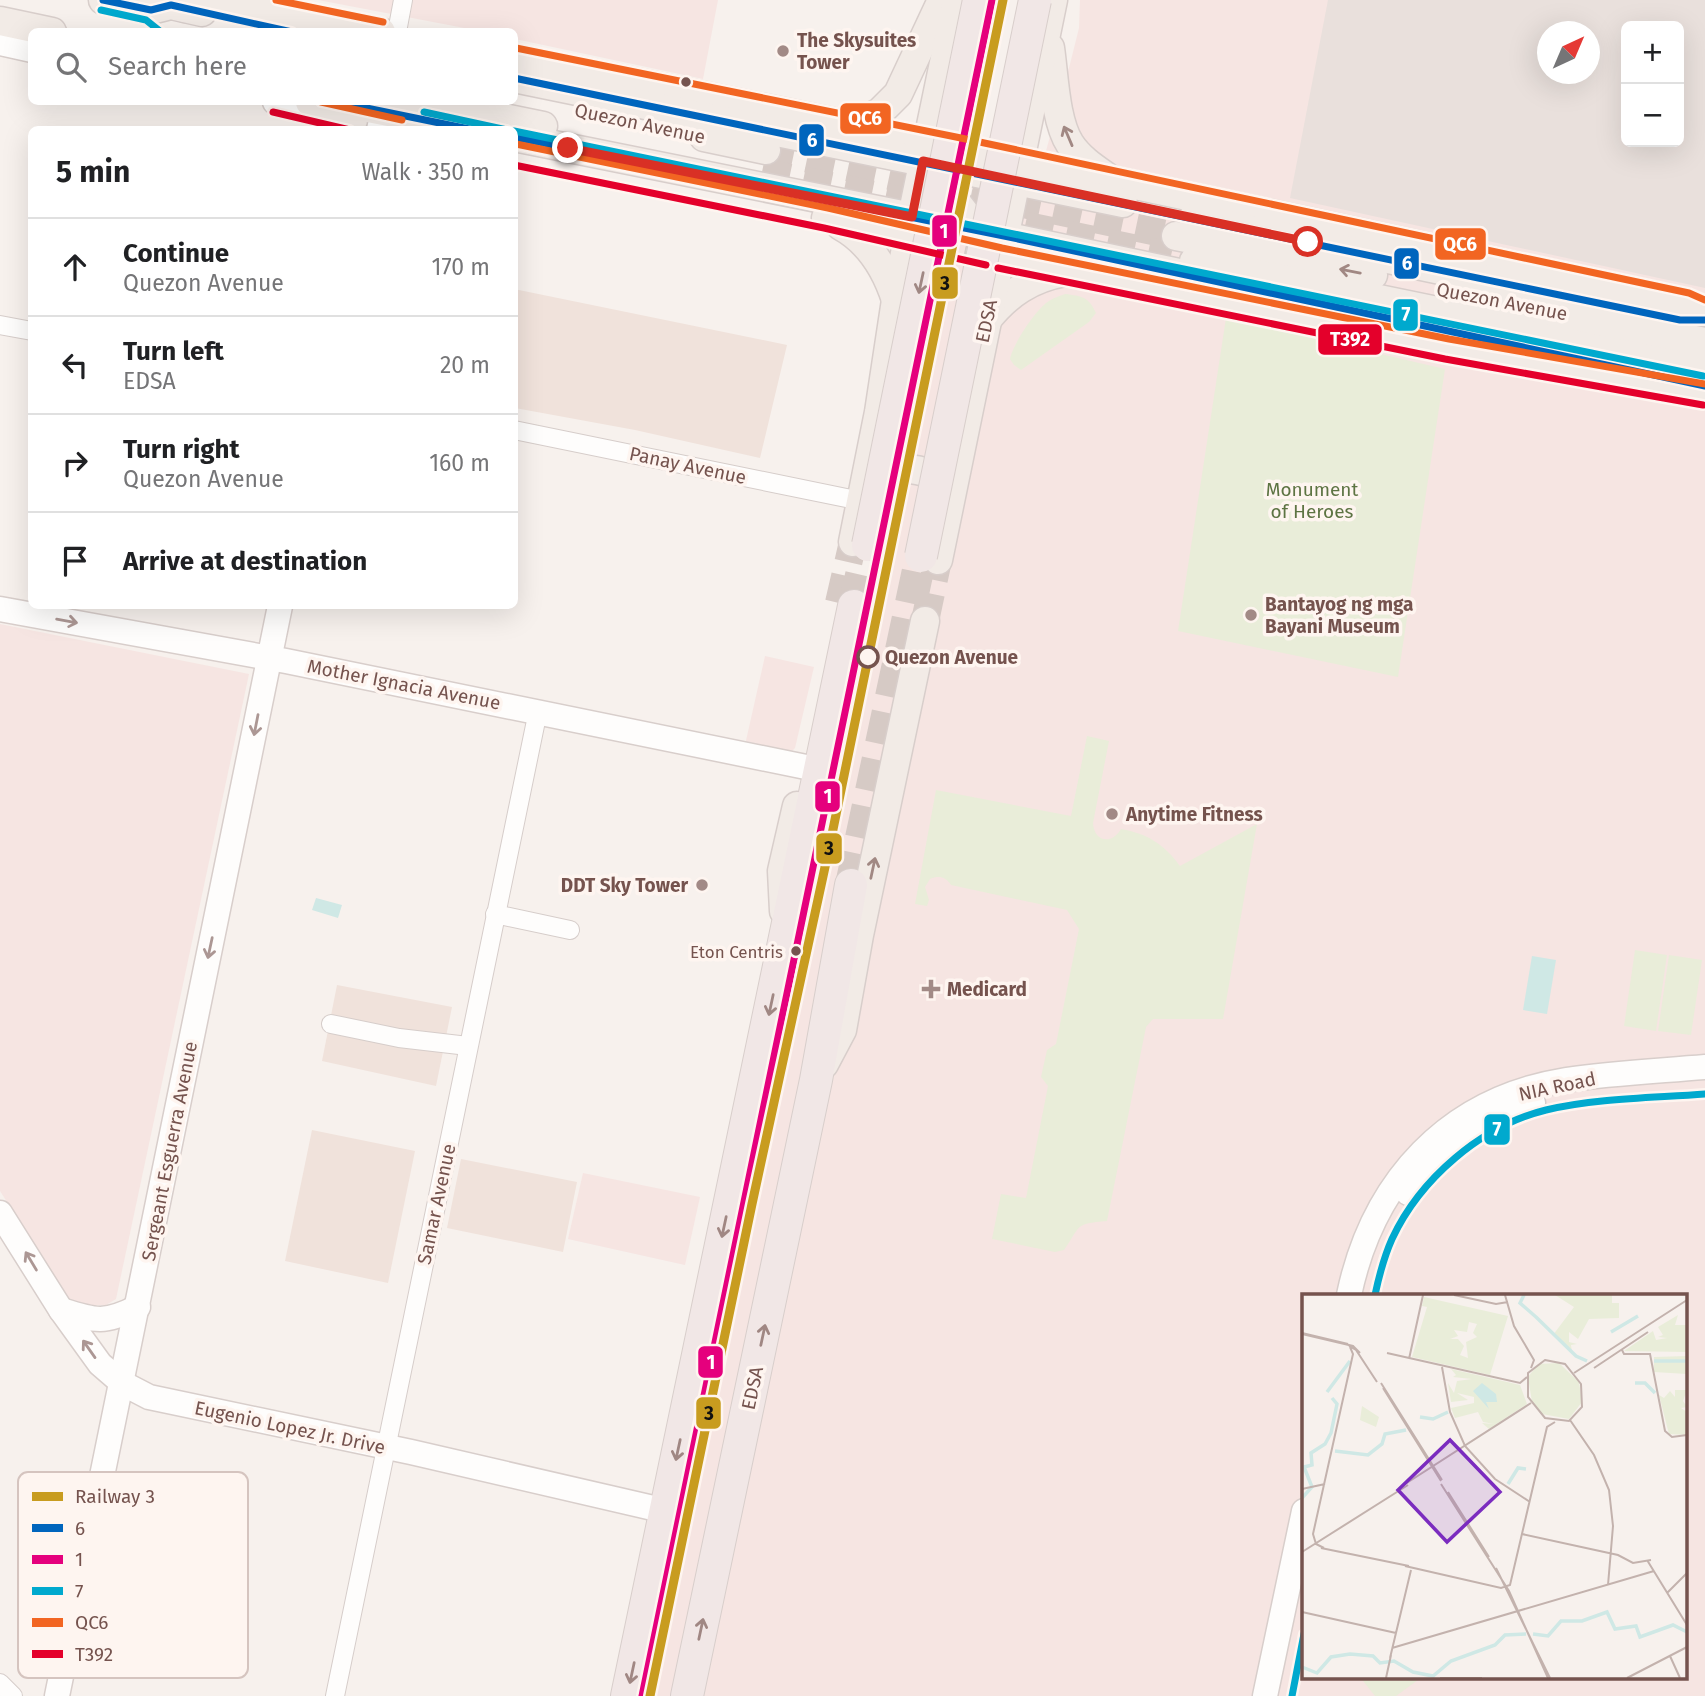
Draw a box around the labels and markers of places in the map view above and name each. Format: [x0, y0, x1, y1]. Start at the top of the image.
place label: The Skysuites Tower [797, 29, 916, 74]
marker: The Skysuites Tower [775, 43, 791, 59]
unlabelled marker [679, 75, 693, 89]
place label: Bantayog ng mga Bayani Museum [1265, 593, 1414, 638]
marker: Bantayog ng mga Bayani Museum [1243, 607, 1259, 623]
marker: Quezon Avenue [857, 646, 879, 668]
place label: Quezon Avenue [885, 646, 1018, 669]
place label: Anytime Fitness [1125, 803, 1263, 826]
marker: Anytime Fitness [1104, 806, 1120, 822]
place label: DDT Sky Tower [561, 874, 688, 897]
marker: DDT Sky Tower [694, 877, 710, 893]
place label: Eton Centris [690, 942, 783, 963]
marker: Eton Centris [789, 944, 803, 958]
place label: Medicard [947, 978, 1027, 1001]
marker: Medicard [921, 979, 941, 999]

